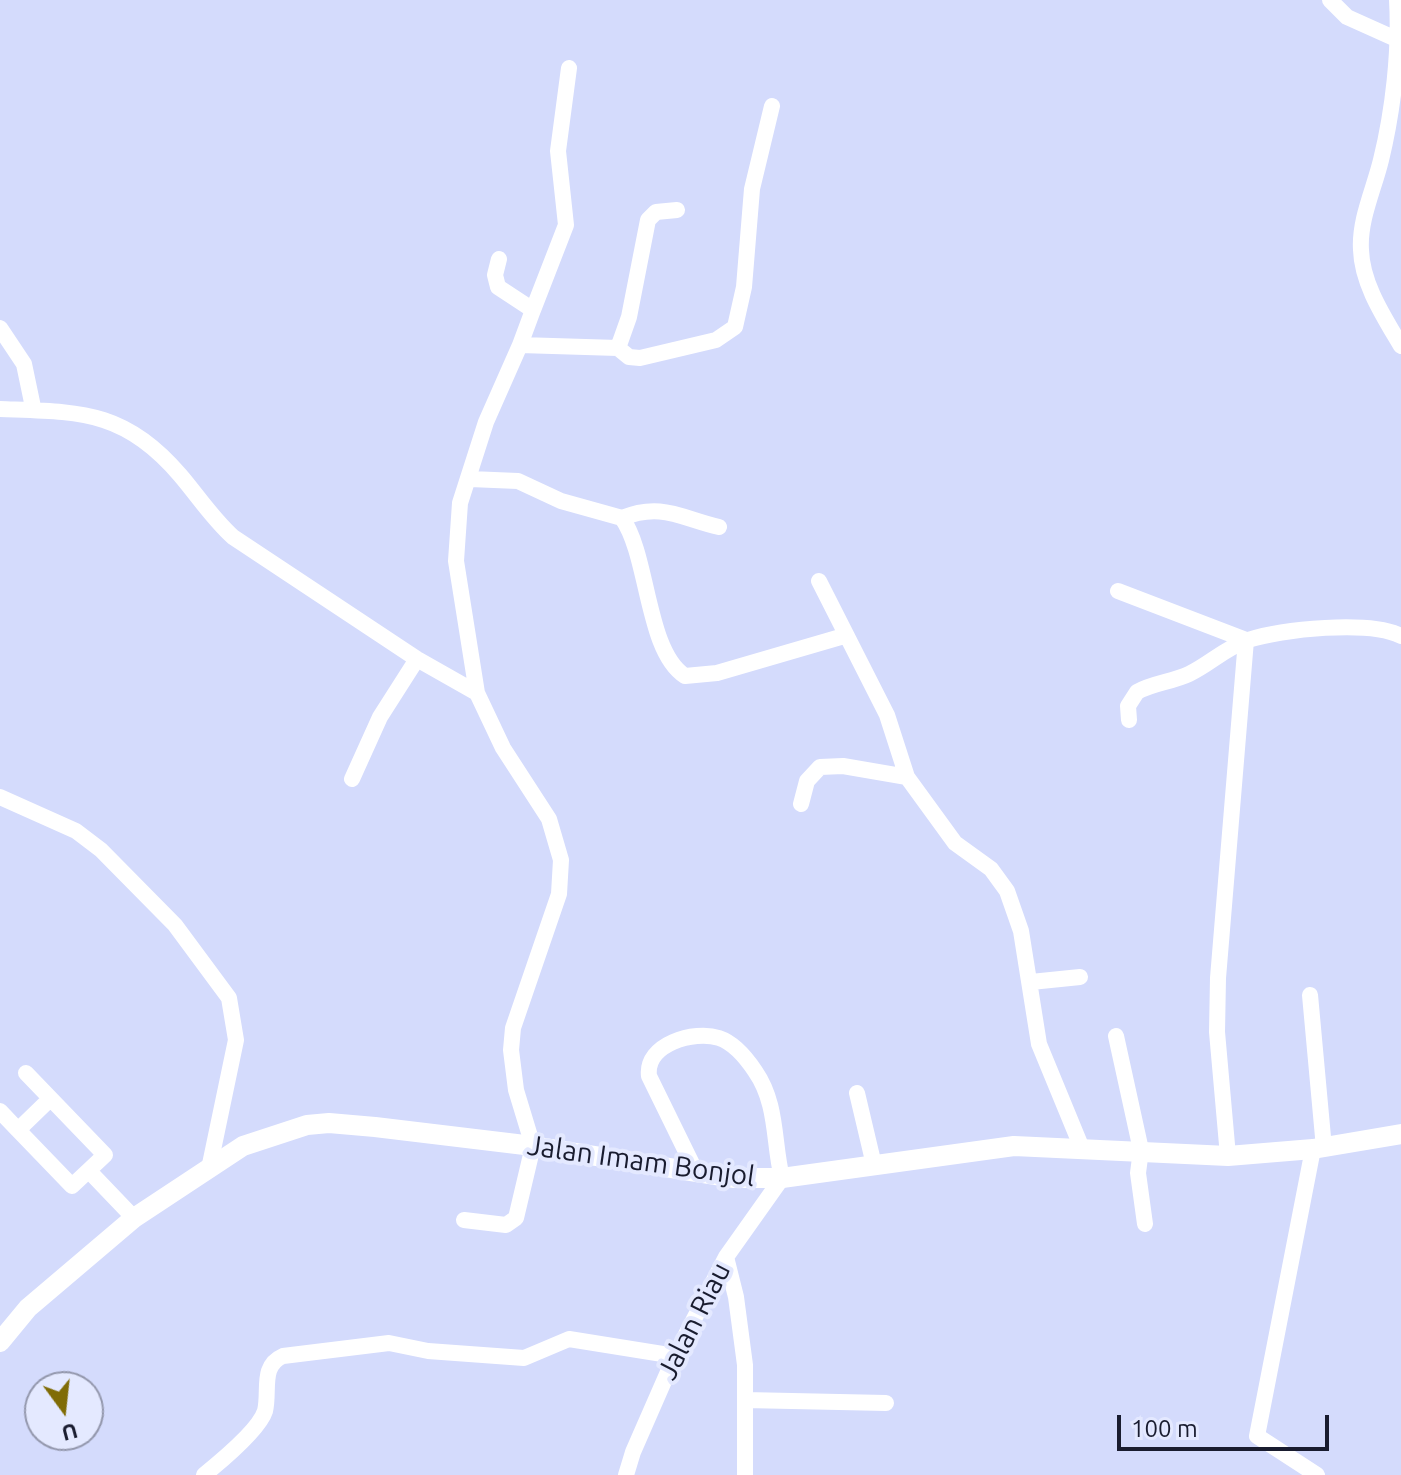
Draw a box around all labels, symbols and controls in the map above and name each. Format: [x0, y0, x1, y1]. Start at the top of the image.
street label: Jalan Imam Bonjol [525, 1128, 757, 1194]
street label: Jalan Riau [650, 1257, 738, 1385]
north arrow [24, 1371, 104, 1451]
scale bar [1121, 1399, 1333, 1449]
text: 100 m [1131, 1415, 1198, 1442]
text: U [59, 1419, 81, 1447]

